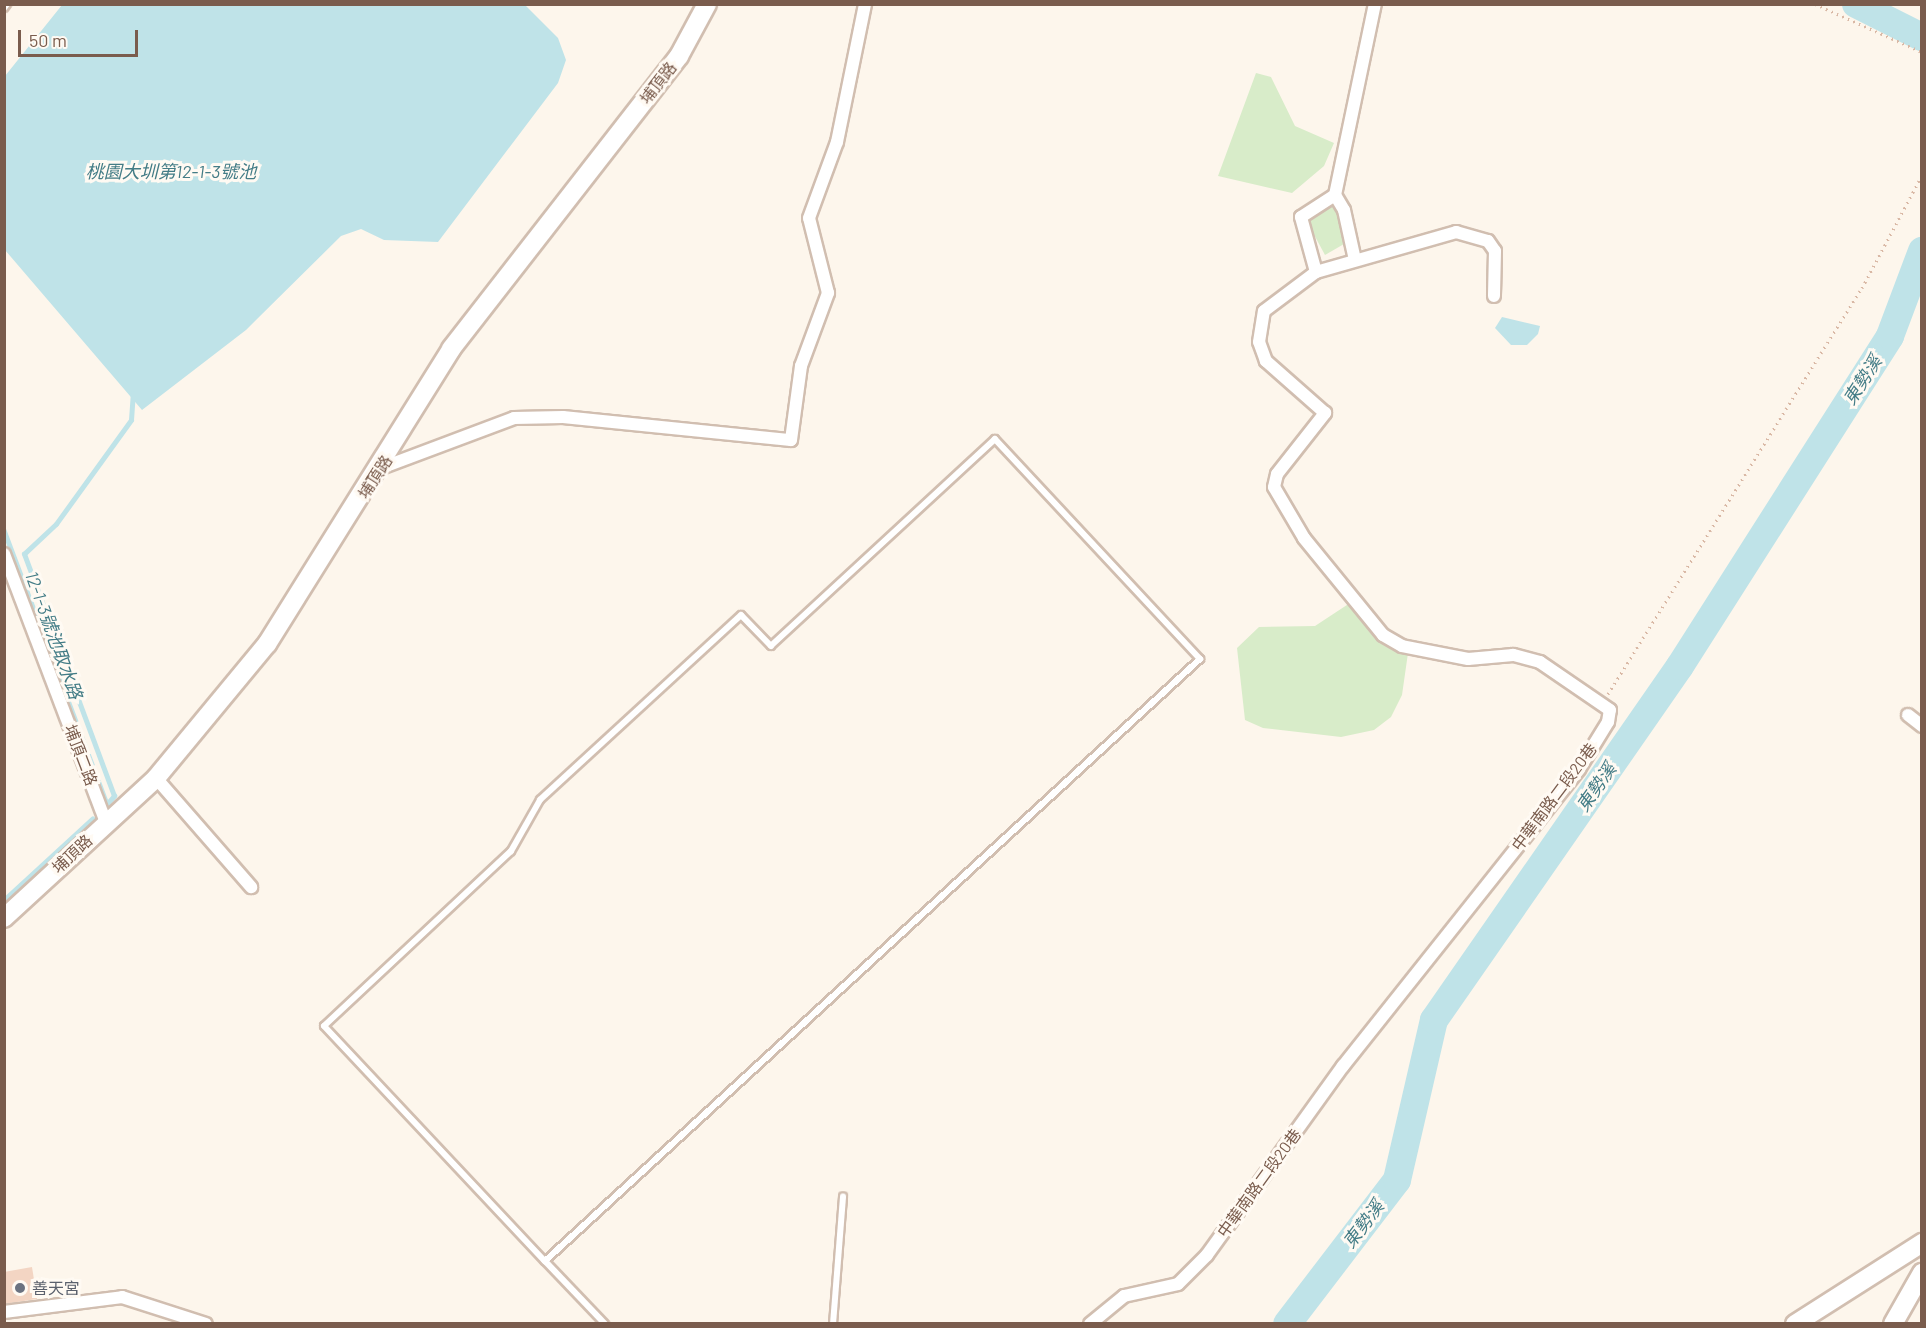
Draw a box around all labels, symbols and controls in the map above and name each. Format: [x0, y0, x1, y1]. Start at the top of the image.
scale bar [21, 18, 141, 56]
text: 50 m [29, 29, 67, 51]
street label: 埔頂路 [636, 58, 680, 108]
water label: 桃園大圳第12-1-3號池 [86, 160, 256, 182]
water label: 東勢溪 [1838, 351, 1886, 409]
street label: 埔頂路 [354, 452, 396, 502]
water label: 12-1-3號池取水路 [21, 568, 87, 702]
street label: 埔頂二路 [61, 722, 101, 788]
street label: 中華南路二段20巷 [1507, 739, 1601, 855]
water label: 東勢溪 [1572, 759, 1620, 815]
street label: 埔頂路 [48, 831, 96, 877]
street label: 中華南路二段20巷 [1213, 1125, 1305, 1241]
water label: 東勢溪 [1338, 1196, 1388, 1252]
place label: 善天宮 [32, 1278, 80, 1298]
marker: 善天宮 [13, 1281, 27, 1295]

